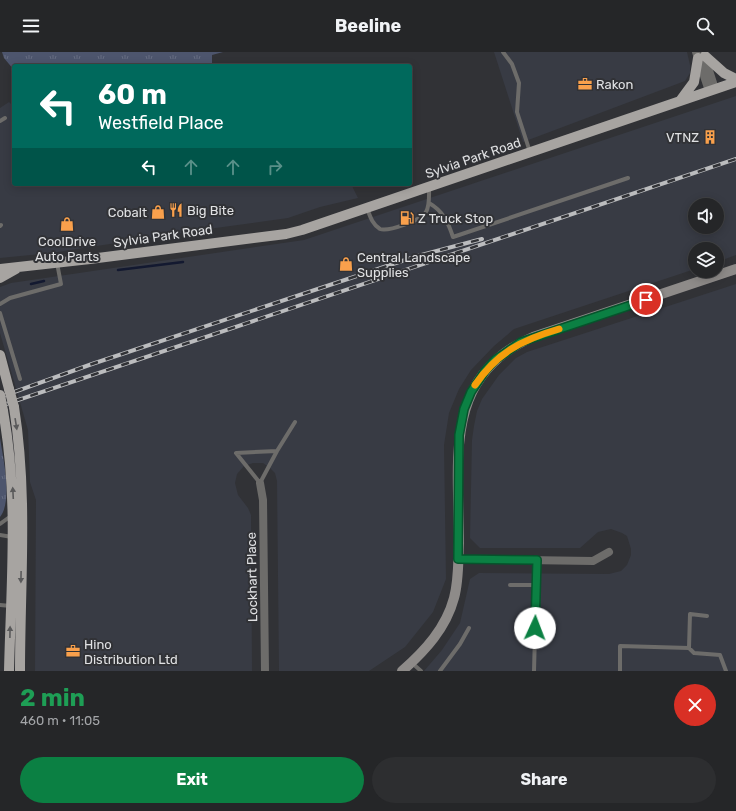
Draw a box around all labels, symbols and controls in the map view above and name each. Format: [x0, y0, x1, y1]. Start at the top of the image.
icon: menu [20, 15, 42, 37]
text: Beeline [335, 15, 401, 37]
icon: search [694, 15, 716, 37]
office icon: Rakon [577, 76, 593, 92]
place label: Rakon [596, 77, 633, 92]
text: 60 m [98, 78, 167, 111]
icon: left [32, 80, 84, 132]
text: Westfield Place [98, 112, 224, 134]
building icon: VTNZ [702, 129, 718, 145]
place label: VTNZ [666, 130, 699, 145]
street label: Sylvia Park Road [423, 135, 523, 181]
icon: left [138, 156, 160, 178]
icon: ahead [180, 156, 202, 178]
icon: ahead [222, 156, 244, 178]
icon: right [264, 156, 286, 178]
map controls [688, 198, 724, 278]
button: sound [688, 198, 724, 234]
restaurant icon: Big Bite [168, 202, 184, 218]
place label: Big Bite [187, 203, 234, 219]
shop icon: Cobalt [150, 204, 166, 220]
place label: Cobalt [108, 205, 147, 220]
fuel station icon: Z Truck Stop [399, 210, 415, 226]
place label: Z Truck Stop [418, 211, 493, 226]
shop icon: CoolDrive Auto Parts [59, 216, 75, 232]
street label: Sylvia Park Road [112, 222, 214, 250]
place label: CoolDrive Auto Parts [35, 234, 99, 264]
button: layers [688, 242, 724, 278]
place label: Central Landscape Supplies [357, 250, 470, 280]
shop icon: Central Landscape Supplies [338, 256, 354, 272]
pin [629, 283, 663, 317]
icon: arrive [635, 289, 657, 311]
one-way arrow [14, 418, 20, 430]
one-way arrow [10, 486, 16, 499]
street label: Lockhart Place [244, 532, 260, 622]
one-way arrow [18, 571, 24, 584]
position arrow [514, 607, 556, 649]
one-way arrow [7, 625, 13, 638]
place label: Hino Distribution Ltd [84, 637, 178, 667]
office icon: Hino Distribution Ltd [65, 643, 81, 659]
text: 2 min [20, 684, 85, 712]
button: close [674, 684, 716, 726]
text: 460 m · 11:05 [20, 713, 100, 728]
button: Exit [20, 757, 364, 803]
button: Share [372, 757, 716, 803]

